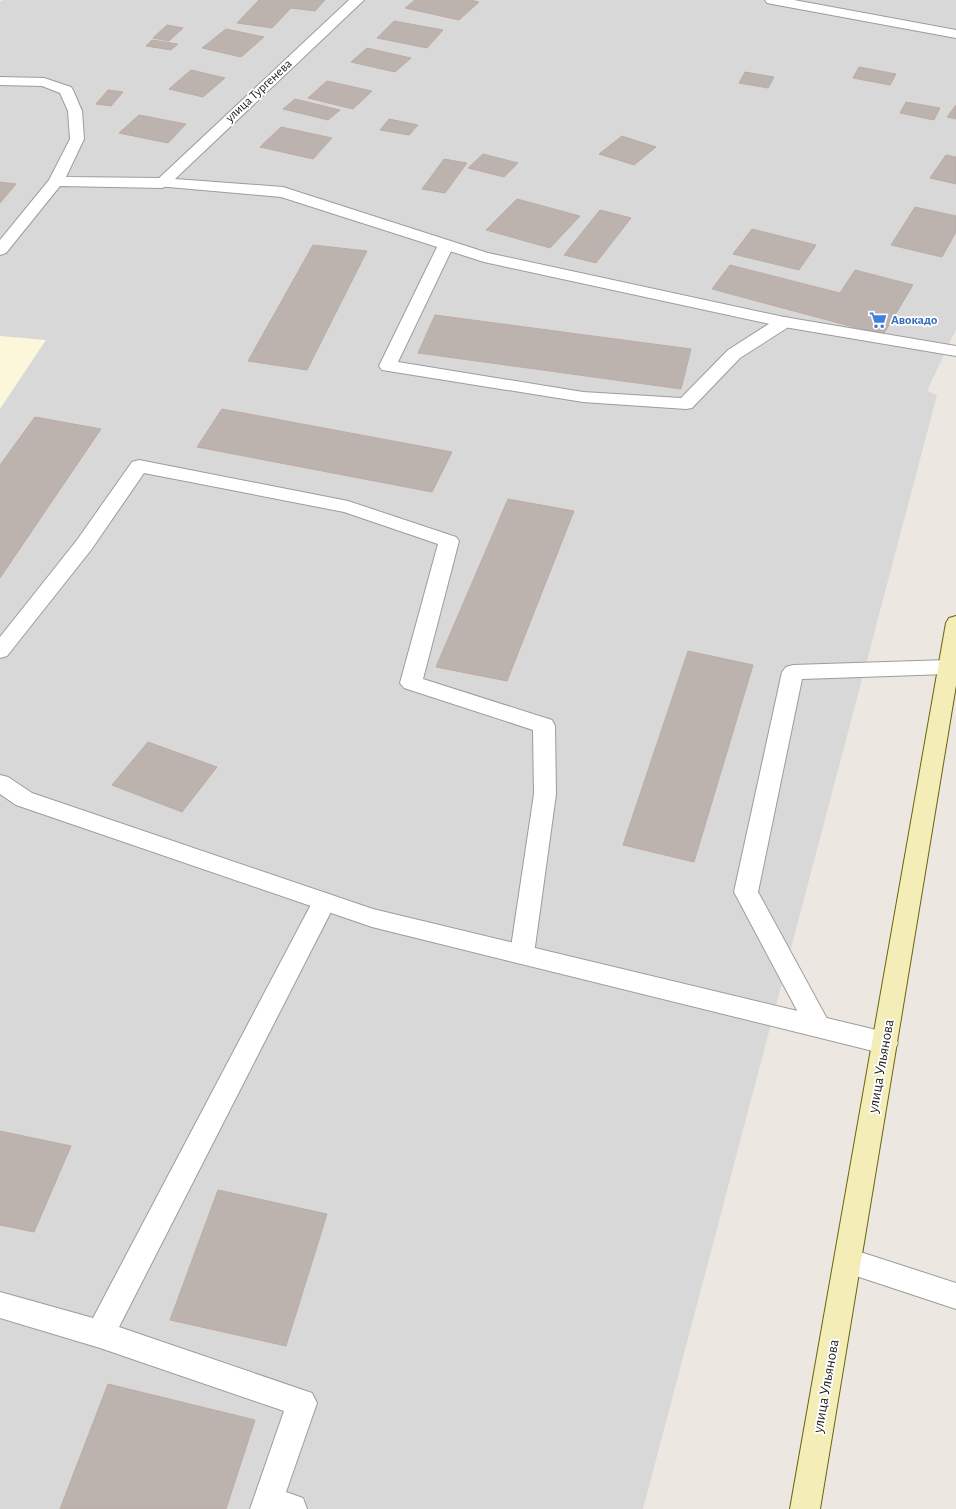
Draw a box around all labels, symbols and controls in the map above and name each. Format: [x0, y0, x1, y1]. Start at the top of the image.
street label: улица Тургенева [223, 57, 295, 126]
supermarket icon: Авокадо [868, 310, 888, 330]
place label: Авокадо [891, 314, 938, 327]
street label: улица Ульянова [865, 1018, 897, 1115]
street label: улица Ульянова [810, 1338, 842, 1435]

